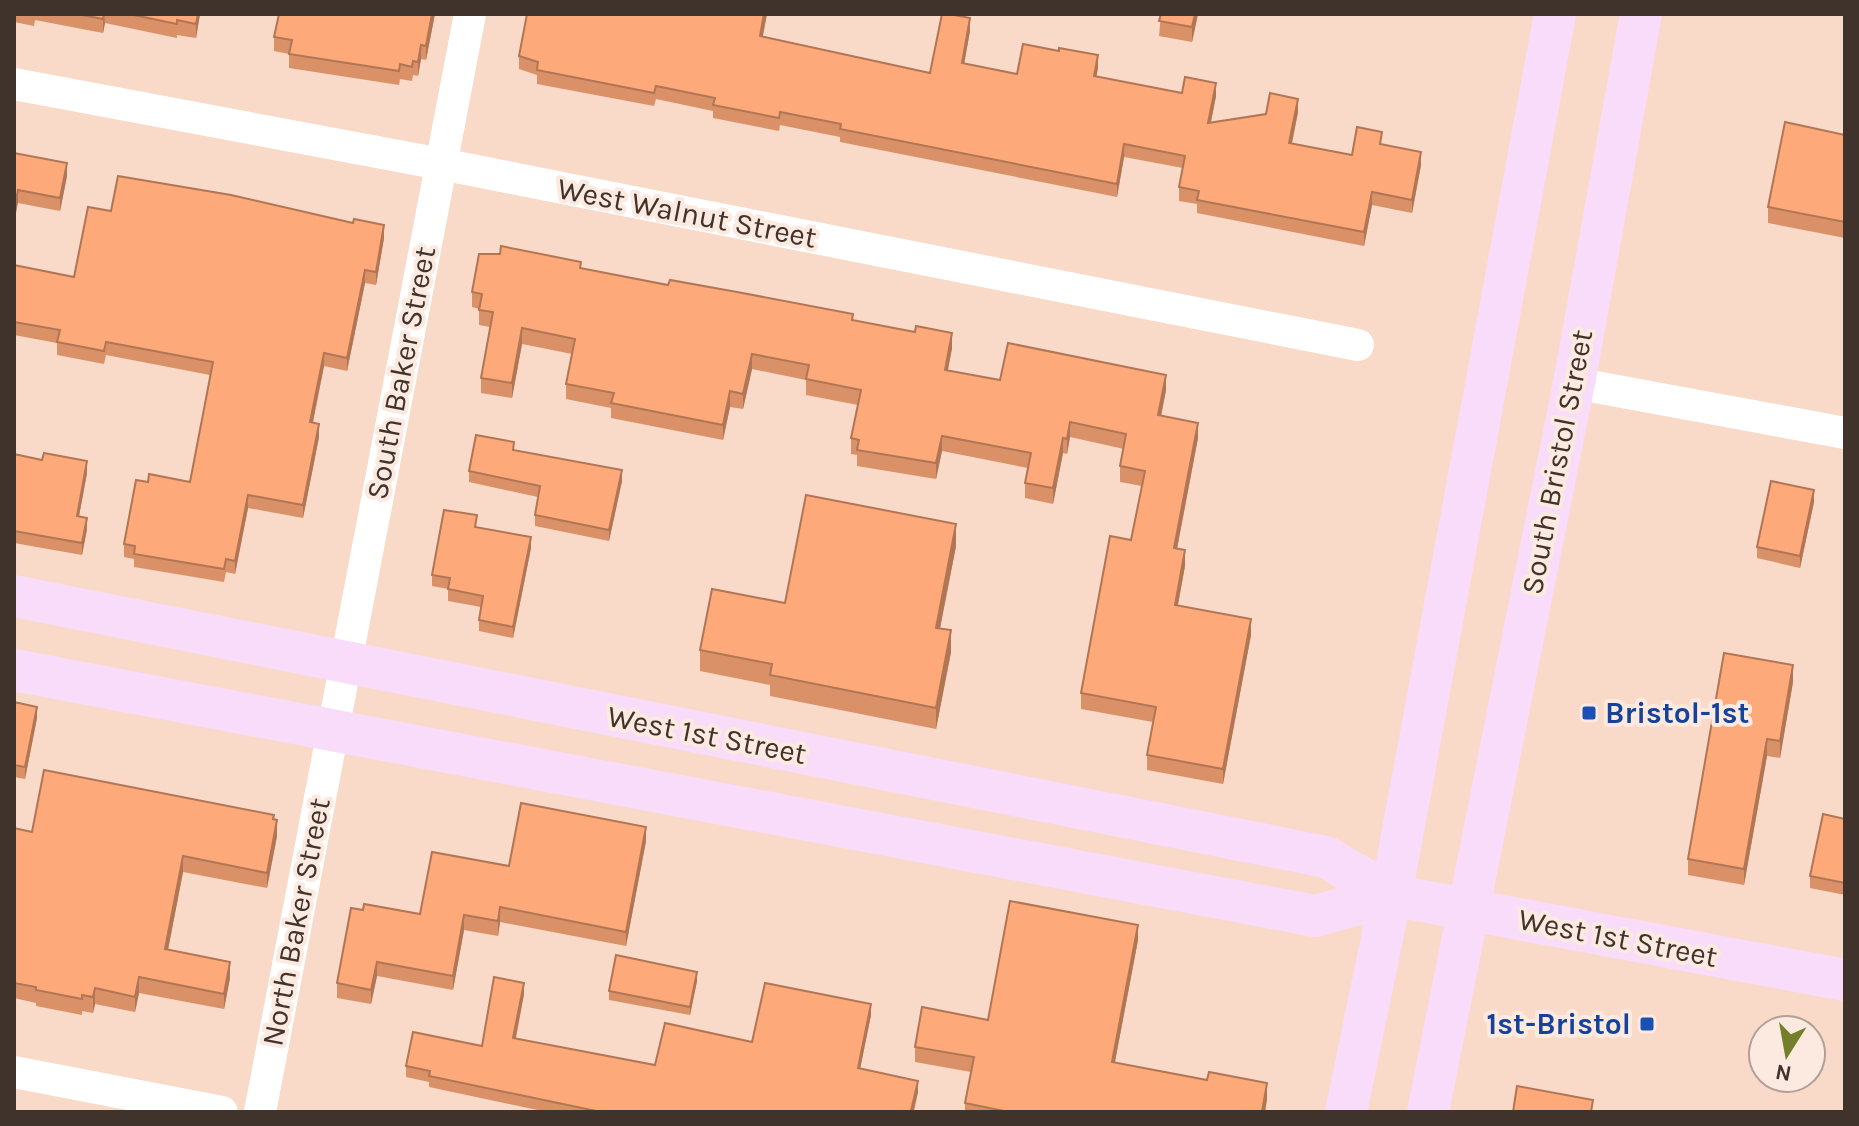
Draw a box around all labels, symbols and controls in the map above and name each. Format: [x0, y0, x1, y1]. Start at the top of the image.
street label: West Walnut Street [554, 170, 820, 256]
street label: South Baker Street [359, 243, 443, 503]
street label: South Bristol Street [1514, 327, 1600, 597]
place label: Bristol-1st [1605, 695, 1750, 731]
street label: West 1st Street [604, 698, 810, 772]
marker: Bristol-1st [1580, 704, 1598, 722]
street label: North Baker Street [254, 795, 338, 1049]
street label: West 1st Street [1515, 901, 1721, 975]
place label: 1st-Bristol [1487, 1006, 1631, 1042]
north arrow [1747, 1014, 1827, 1094]
marker: 1st-Bristol [1638, 1015, 1656, 1033]
text: N [1773, 1058, 1794, 1087]

